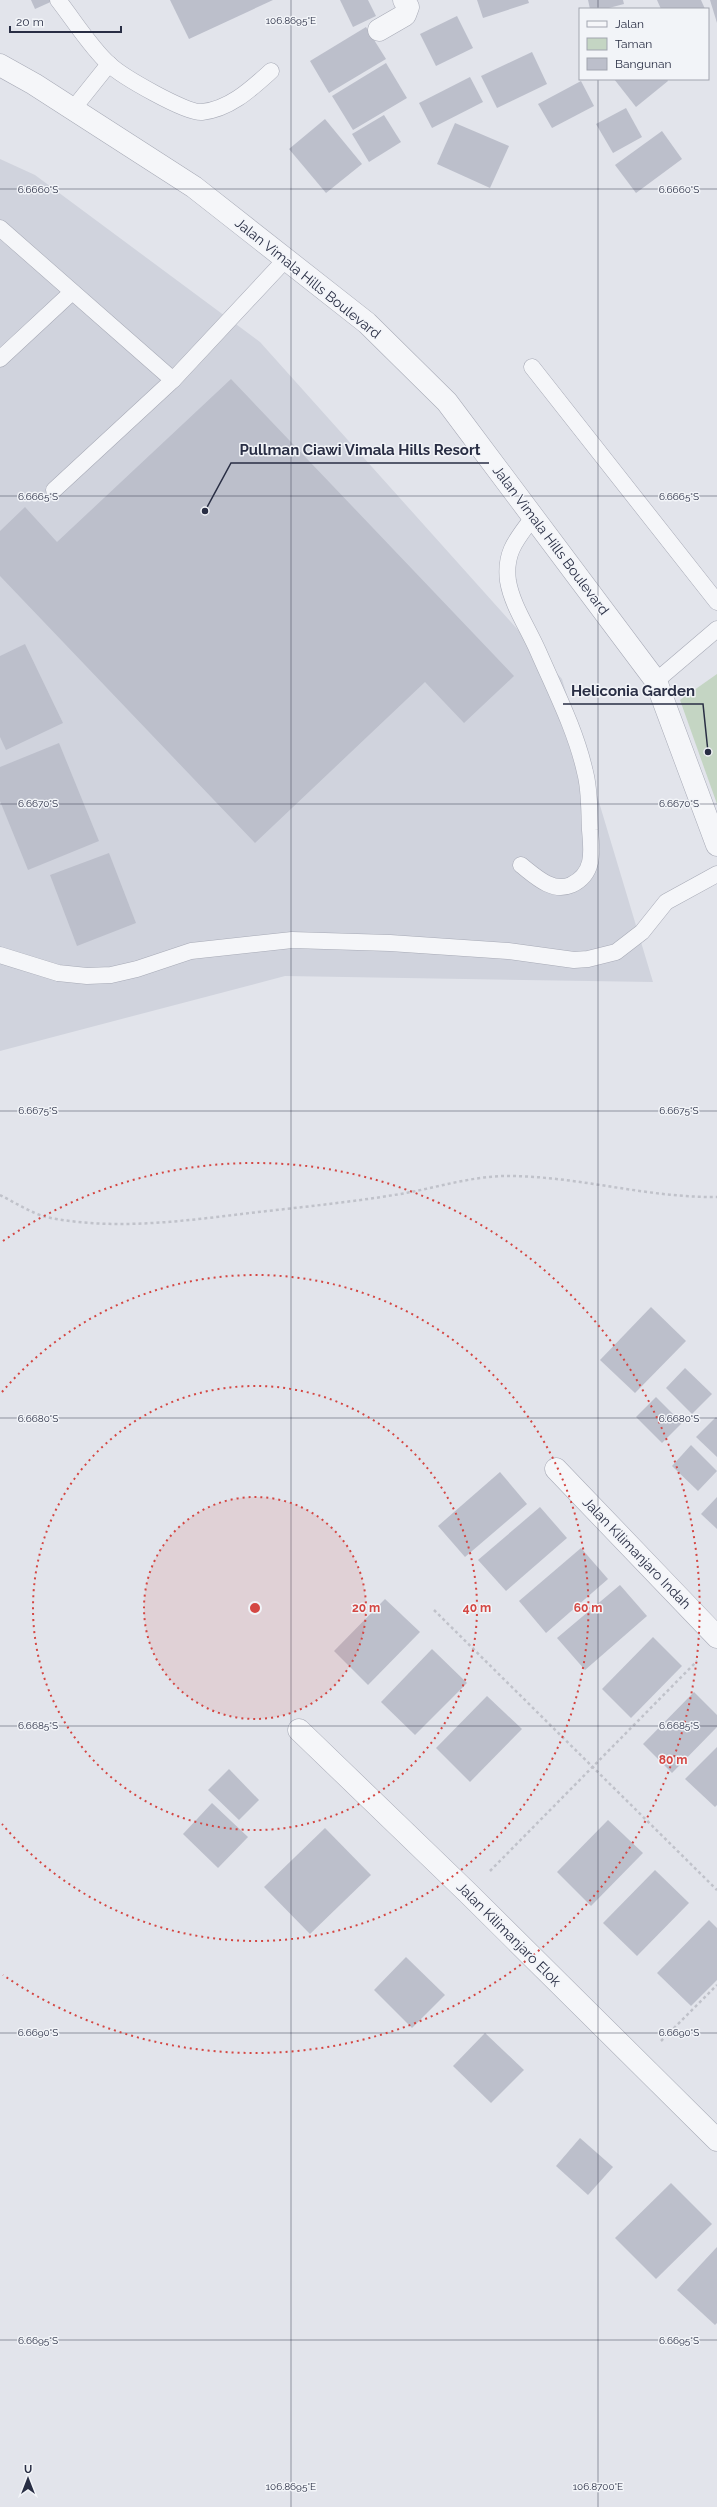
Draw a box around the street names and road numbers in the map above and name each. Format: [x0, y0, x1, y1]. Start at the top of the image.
street label: Jalan Vimala Hills Boulevard [232, 214, 384, 342]
street label: Jalan Vimala Hills Boulevard [490, 462, 612, 618]
street label: Jalan Kilimanjaro Indah [580, 1494, 694, 1612]
street label: Jalan Kilimanjaro Elok [454, 1879, 565, 1990]

